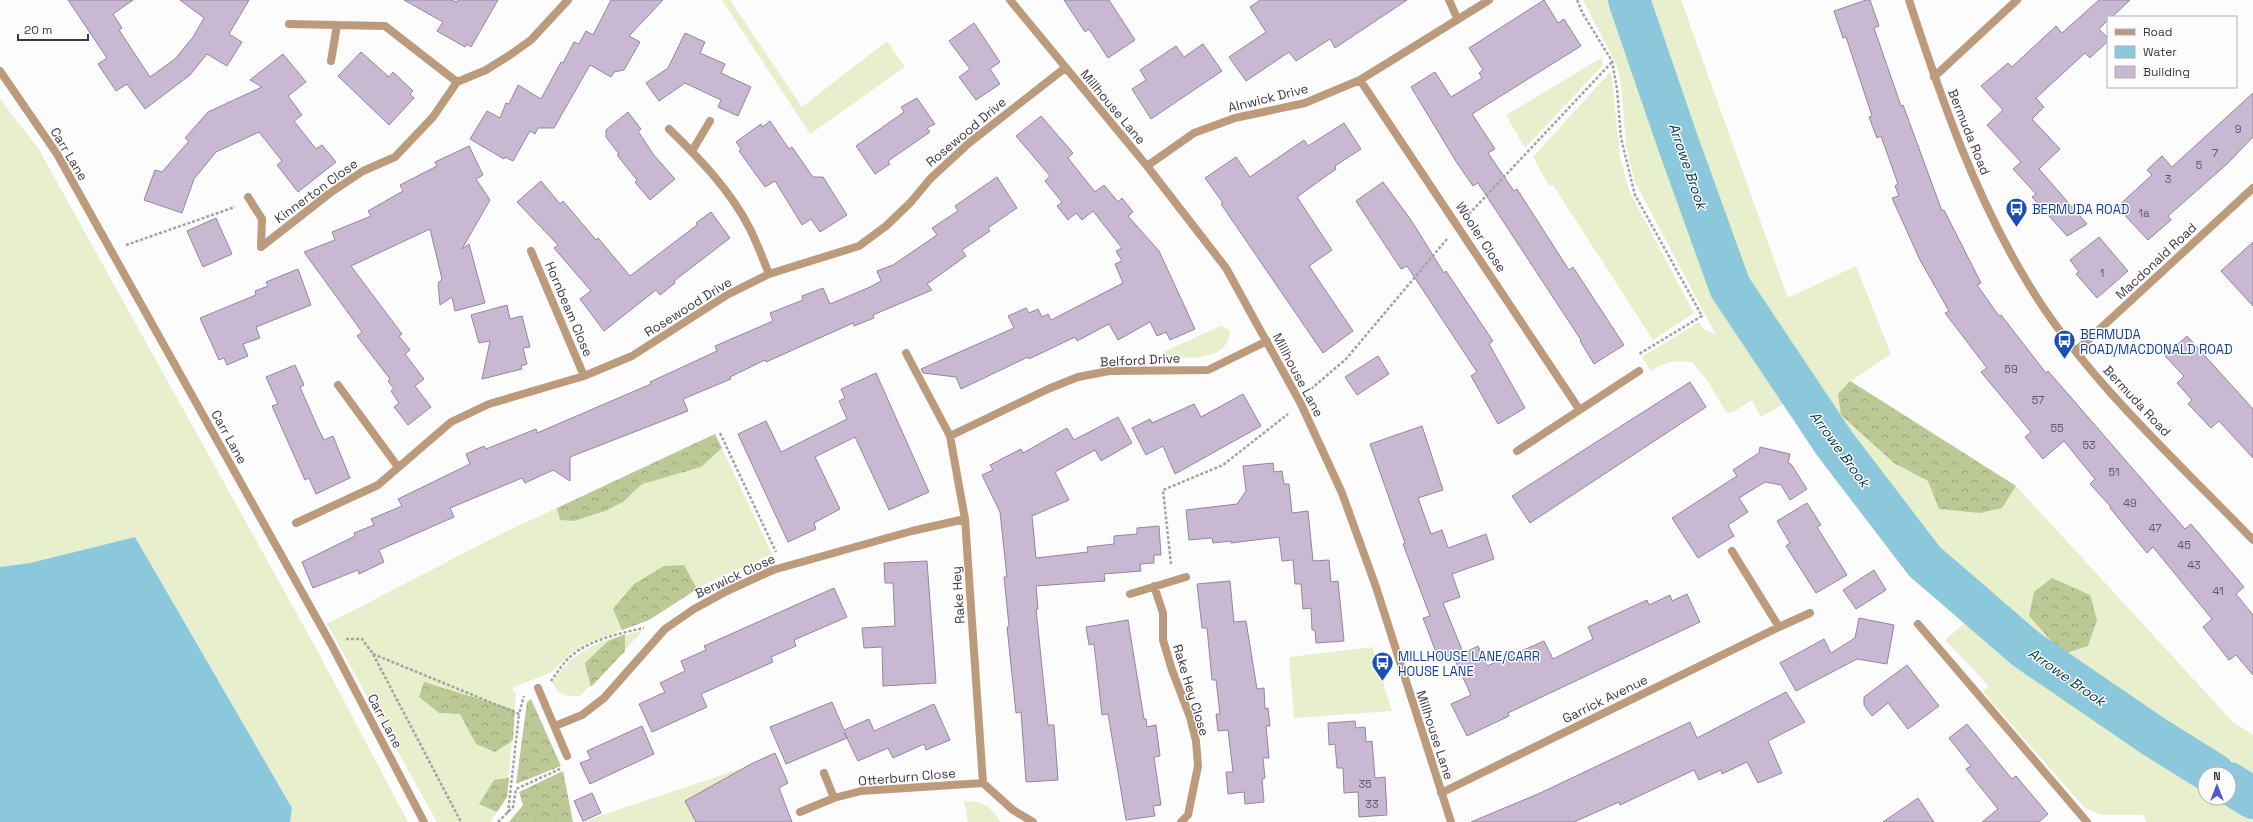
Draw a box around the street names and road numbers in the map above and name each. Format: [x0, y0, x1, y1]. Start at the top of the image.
street label: Millhouse Lane [1077, 66, 1149, 148]
street label: Alnwick Drive [1226, 80, 1310, 116]
street label: Bermuda Road [1944, 86, 1994, 178]
street label: Rosewood Drive [922, 93, 1010, 171]
street label: Carr Lane [46, 124, 92, 184]
street label: Kinnerton Close [271, 155, 361, 227]
street label: Wooler Close [1452, 199, 1510, 275]
street label: Macdonald Road [2112, 219, 2200, 303]
street label: Hornbeam Close [541, 259, 597, 359]
street label: Rosewood Drive [641, 273, 735, 341]
street label: Millhouse Lane [1269, 330, 1327, 420]
street label: Belford Drive [1099, 349, 1181, 371]
street label: Bermuda Road [2100, 362, 2174, 440]
street label: Carr Lane [207, 407, 251, 467]
street label: Berwick Close [692, 550, 778, 602]
street label: Rake Hey [948, 566, 968, 624]
street label: Rake Hey Close [1169, 642, 1213, 738]
street label: Garrick Avenue [1560, 671, 1650, 727]
street label: Millhouse Lane [1413, 688, 1457, 782]
street label: Carr Lane [364, 691, 406, 751]
street label: Otterburn Close [857, 764, 957, 790]

